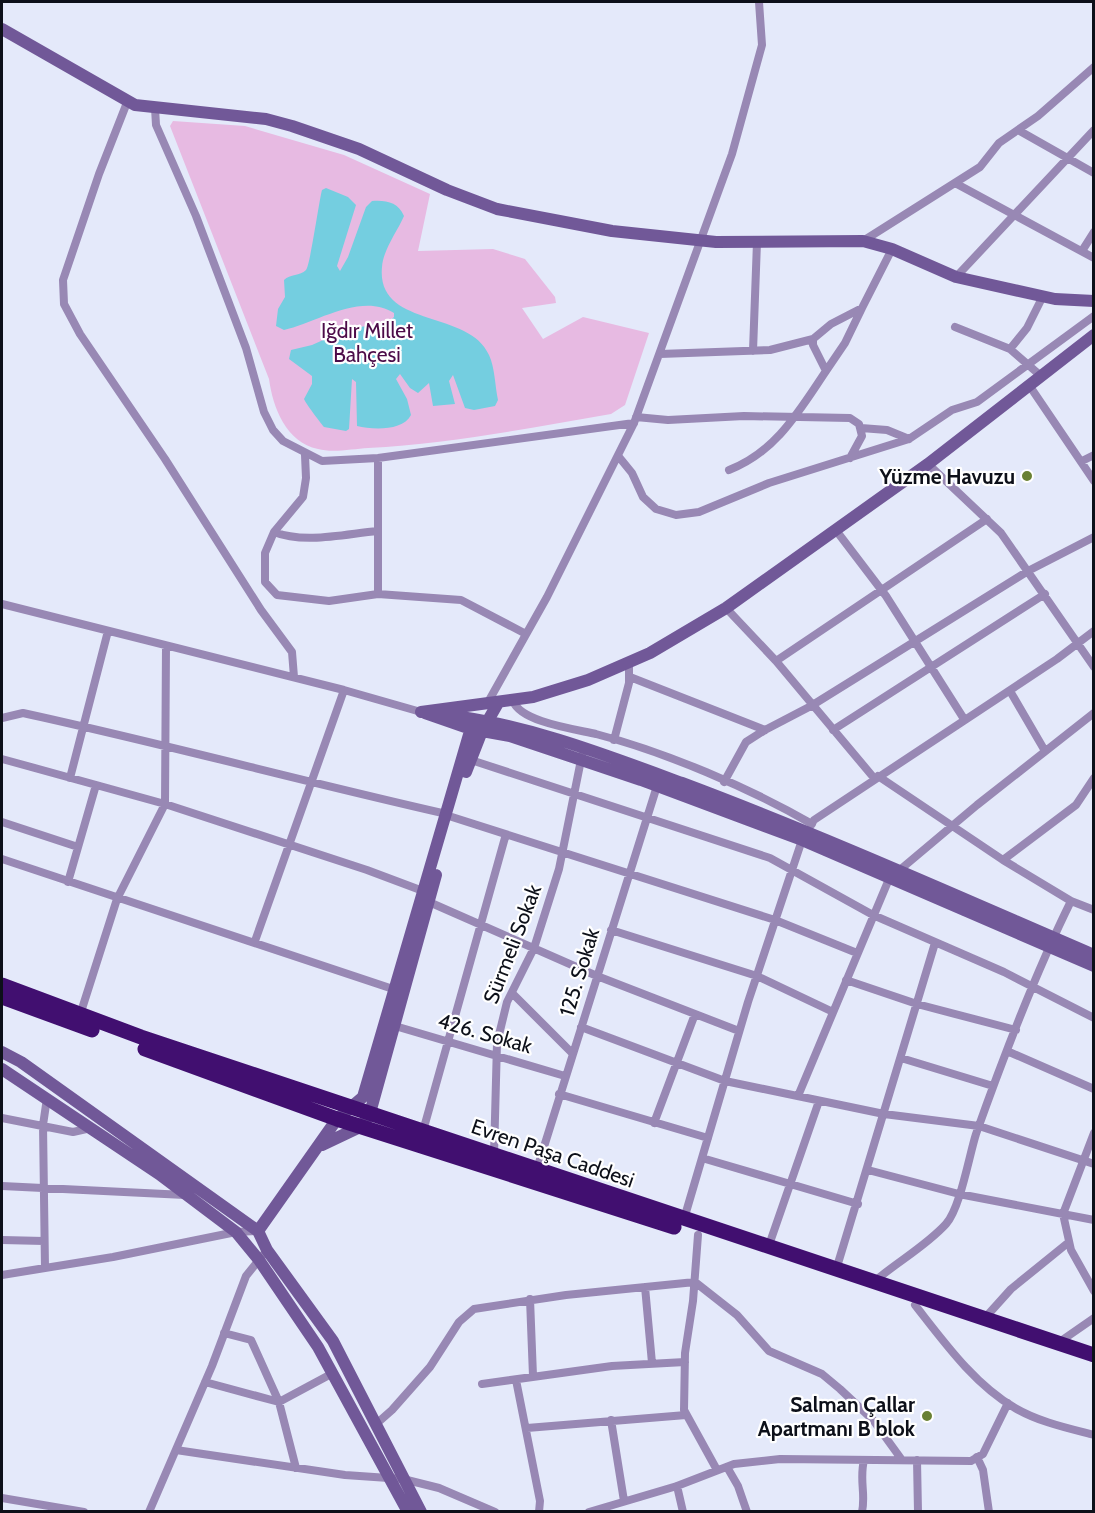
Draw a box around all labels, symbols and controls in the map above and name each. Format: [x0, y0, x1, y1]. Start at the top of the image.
park label: Iğdır Millet Bahçesi [321, 318, 413, 367]
place label: Yüzme Havuzu [879, 464, 1015, 489]
marker: Yüzme Havuzu [1020, 469, 1034, 483]
street label: Sürmeli Sokak [478, 880, 546, 1007]
street label: 125. Sokak [554, 924, 604, 1019]
street label: 426. Sokak [435, 1008, 536, 1059]
street label: Evren Paşa Caddesi [468, 1113, 638, 1193]
place label: Salman Çallar Apartmanı B blok [758, 1392, 916, 1441]
marker: Salman Çallar Apartmanı B blok [920, 1409, 934, 1423]

